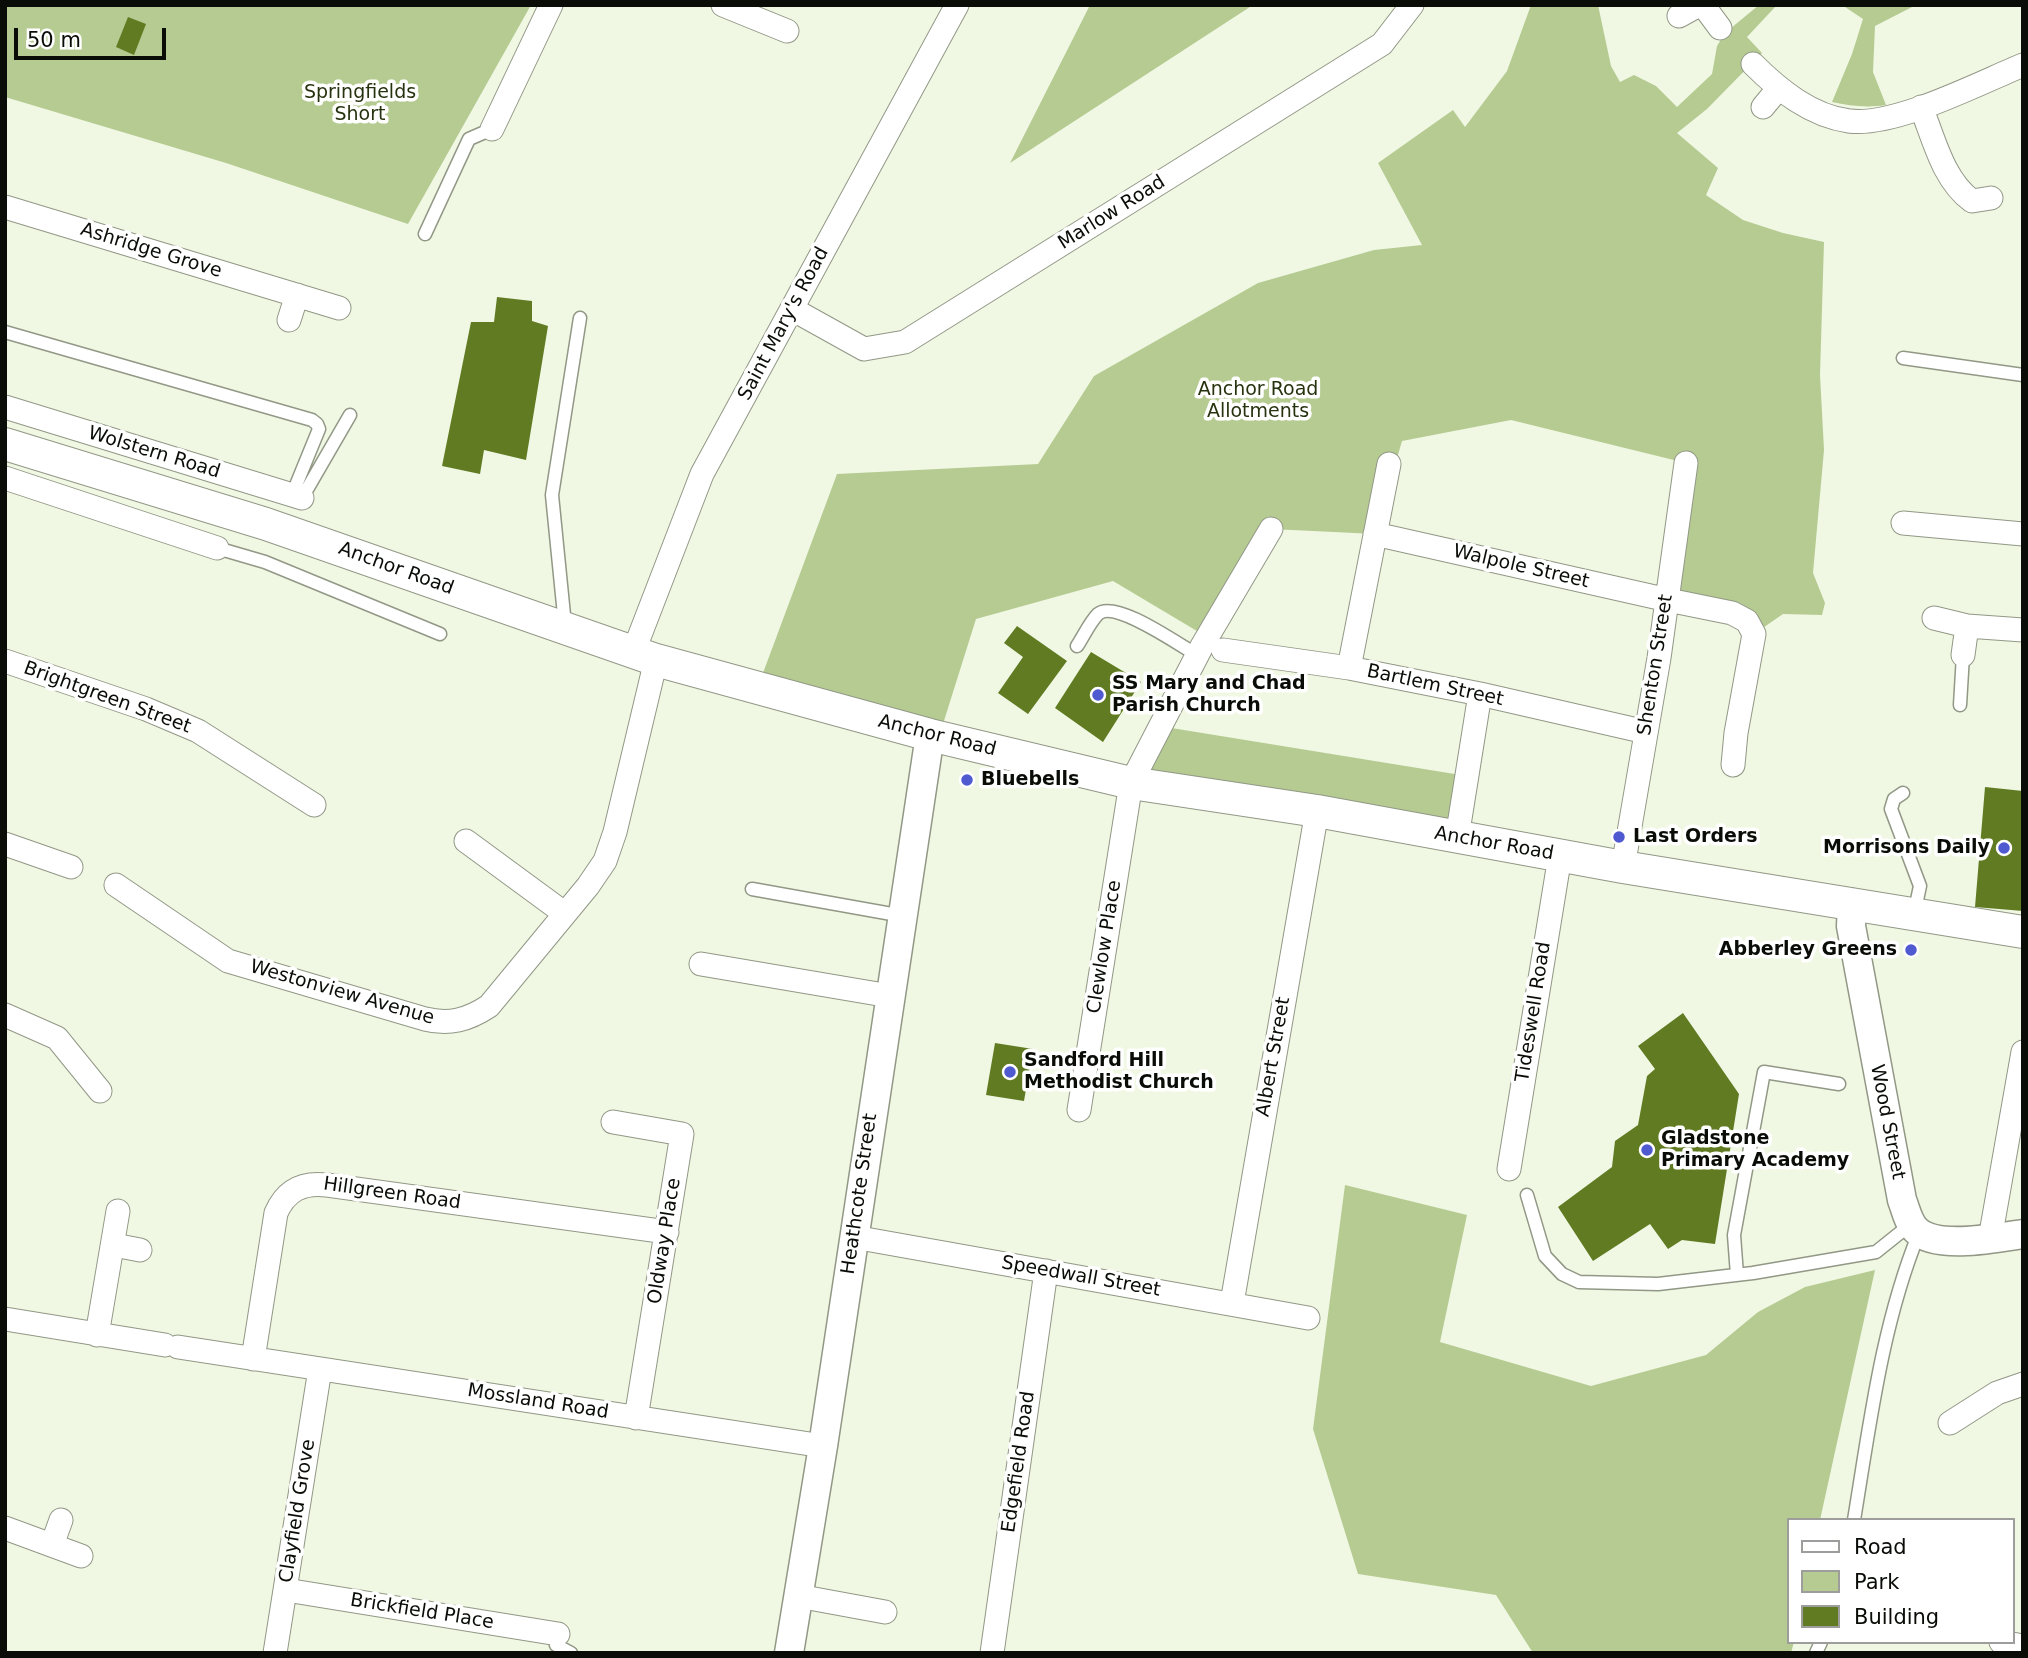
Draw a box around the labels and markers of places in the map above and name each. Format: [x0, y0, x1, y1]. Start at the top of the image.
place label: SS Mary and Chad Parish Church [1112, 673, 1306, 717]
marker: SS Mary and Chad Parish Church [1090, 687, 1106, 703]
place label: Bluebells [981, 769, 1079, 791]
marker: Bluebells [959, 772, 975, 788]
place label: Last Orders [1633, 826, 1758, 848]
marker: Last Orders [1611, 829, 1627, 845]
place label: Morrisons Daily [1823, 837, 1990, 859]
marker: Morrisons Daily [1996, 840, 2012, 856]
place label: Abberley Greens [1719, 939, 1897, 961]
marker: Abberley Greens [1903, 942, 1919, 958]
place label: Sandford Hill Methodist Church [1024, 1050, 1214, 1094]
marker: Sandford Hill Methodist Church [1002, 1064, 1018, 1080]
place label: Gladstone Primary Academy [1661, 1128, 1849, 1172]
marker: Gladstone Primary Academy [1639, 1142, 1655, 1158]

